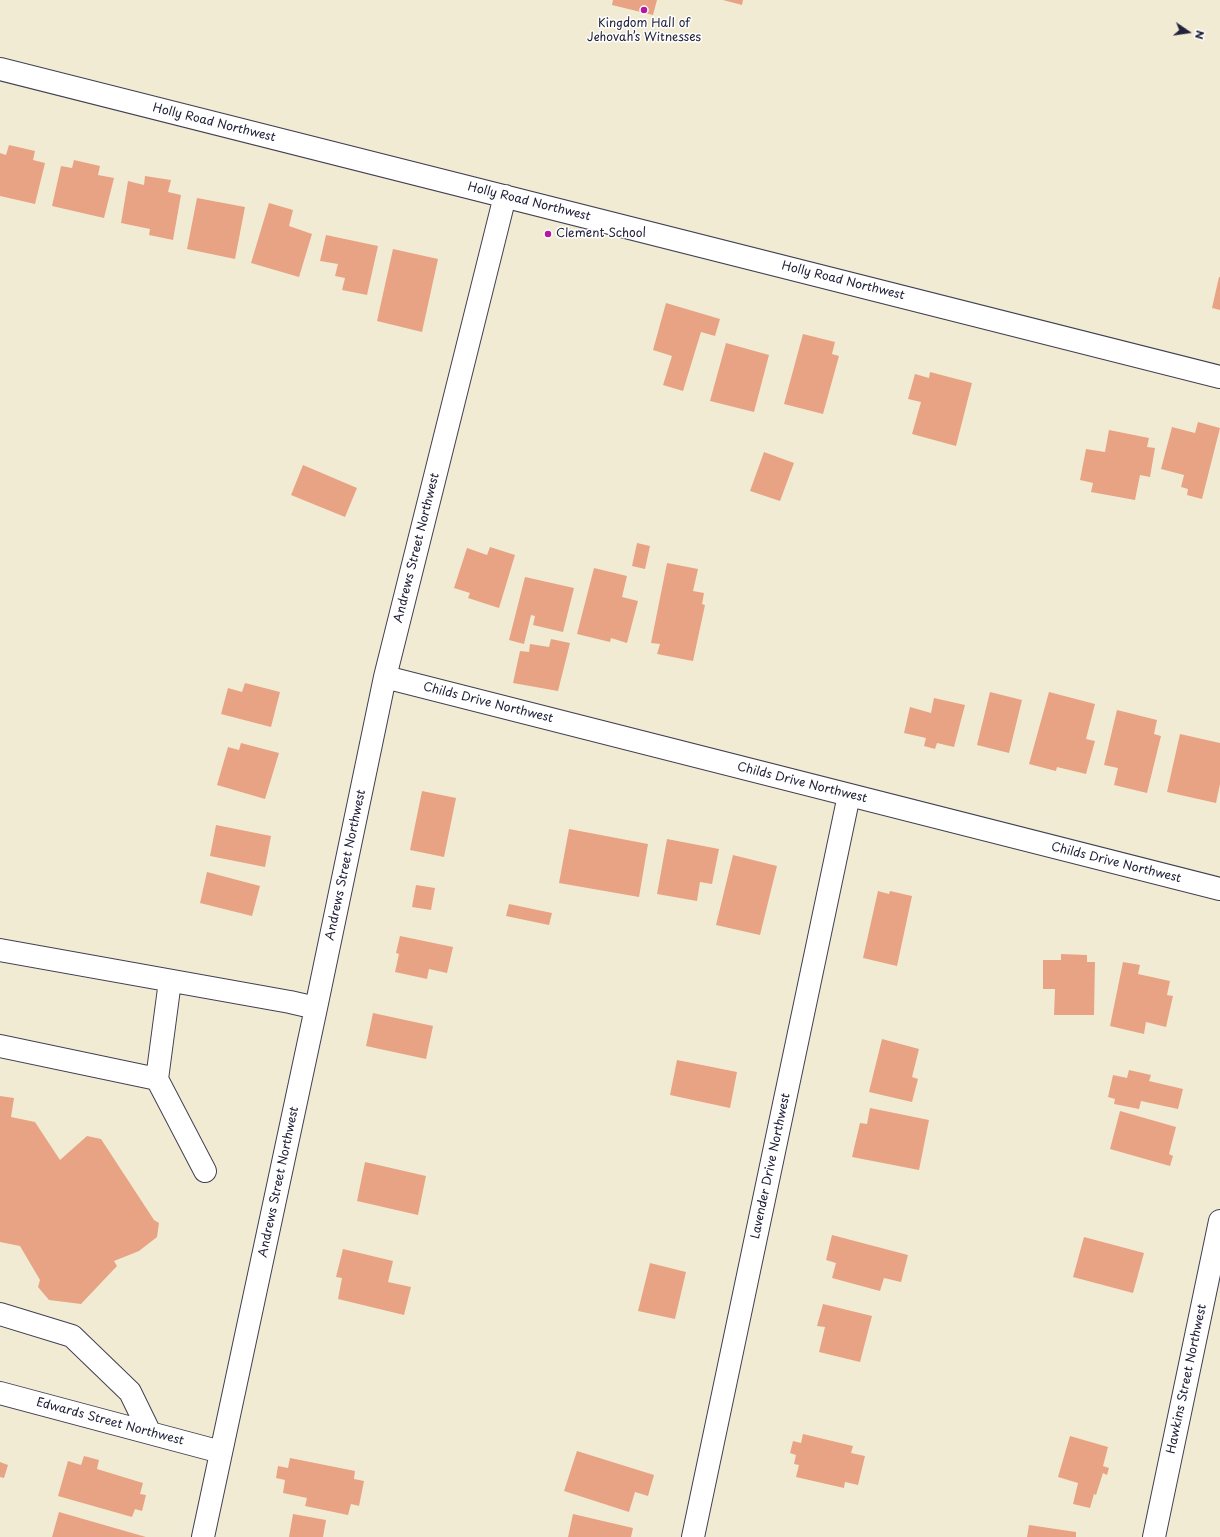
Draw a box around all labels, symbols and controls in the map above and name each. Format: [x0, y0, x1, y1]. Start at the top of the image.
marker: Kingdom Hall of Jehovah’s Witnesses [639, 5, 649, 15]
north arrow [1168, 12, 1208, 52]
place label: Kingdom Hall of Jehovah’s Witnesses [587, 17, 701, 45]
text: N [1191, 29, 1209, 41]
street label: Holly Road Northwest [151, 101, 277, 145]
street label: Holly Road Northwest [466, 180, 592, 224]
place label: Clement School [556, 227, 646, 241]
marker: Clement School [543, 229, 553, 239]
street label: Holly Road Northwest [780, 259, 906, 303]
street label: Andrews Street Northwest [391, 472, 443, 624]
street label: Childs Drive Northwest [422, 680, 554, 726]
street label: Childs Drive Northwest [736, 760, 868, 806]
street label: Andrews Street Northwest [323, 788, 369, 942]
street label: Childs Drive Northwest [1050, 840, 1182, 886]
street label: Lavender Drive Northwest [749, 1092, 793, 1240]
street label: Andrews Street Northwest [256, 1105, 302, 1259]
street label: Hawkins Street Northwest [1164, 1303, 1210, 1455]
street label: Edwards Street Northwest [35, 1395, 185, 1449]

